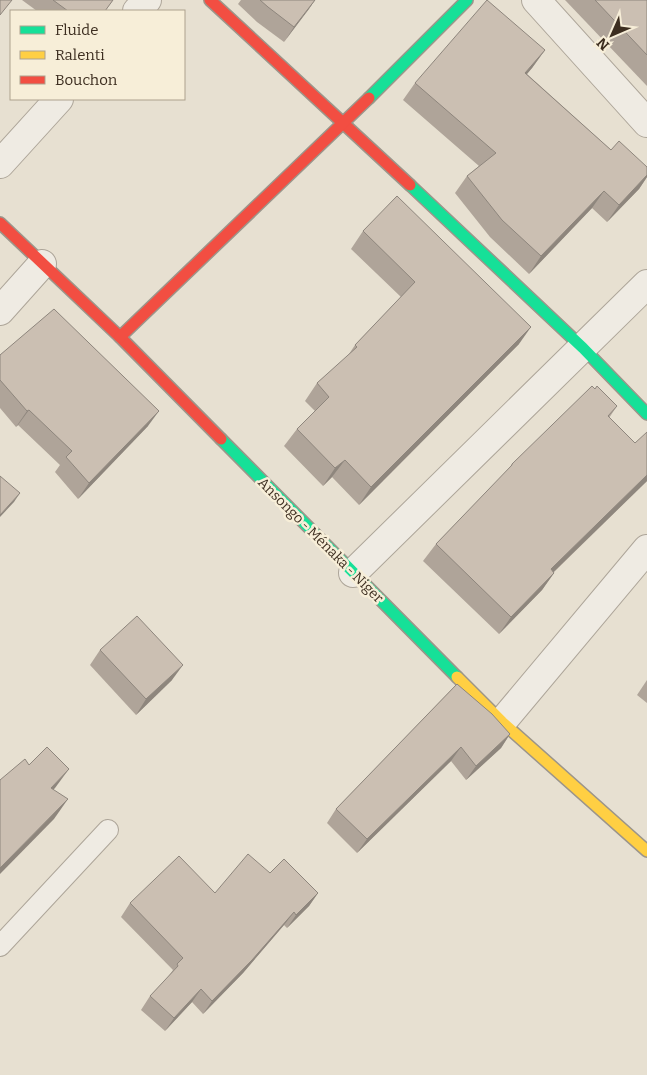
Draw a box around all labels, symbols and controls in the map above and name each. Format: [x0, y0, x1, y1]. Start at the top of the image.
legend [10, 10, 185, 100]
north arrow [587, 10, 637, 60]
text: Fluide [55, 21, 98, 39]
text: N [593, 34, 613, 54]
text: Ralenti [55, 46, 105, 64]
text: Bouchon [55, 71, 118, 89]
street label: Ansongo - Ménaka - Niger [254, 474, 387, 607]

